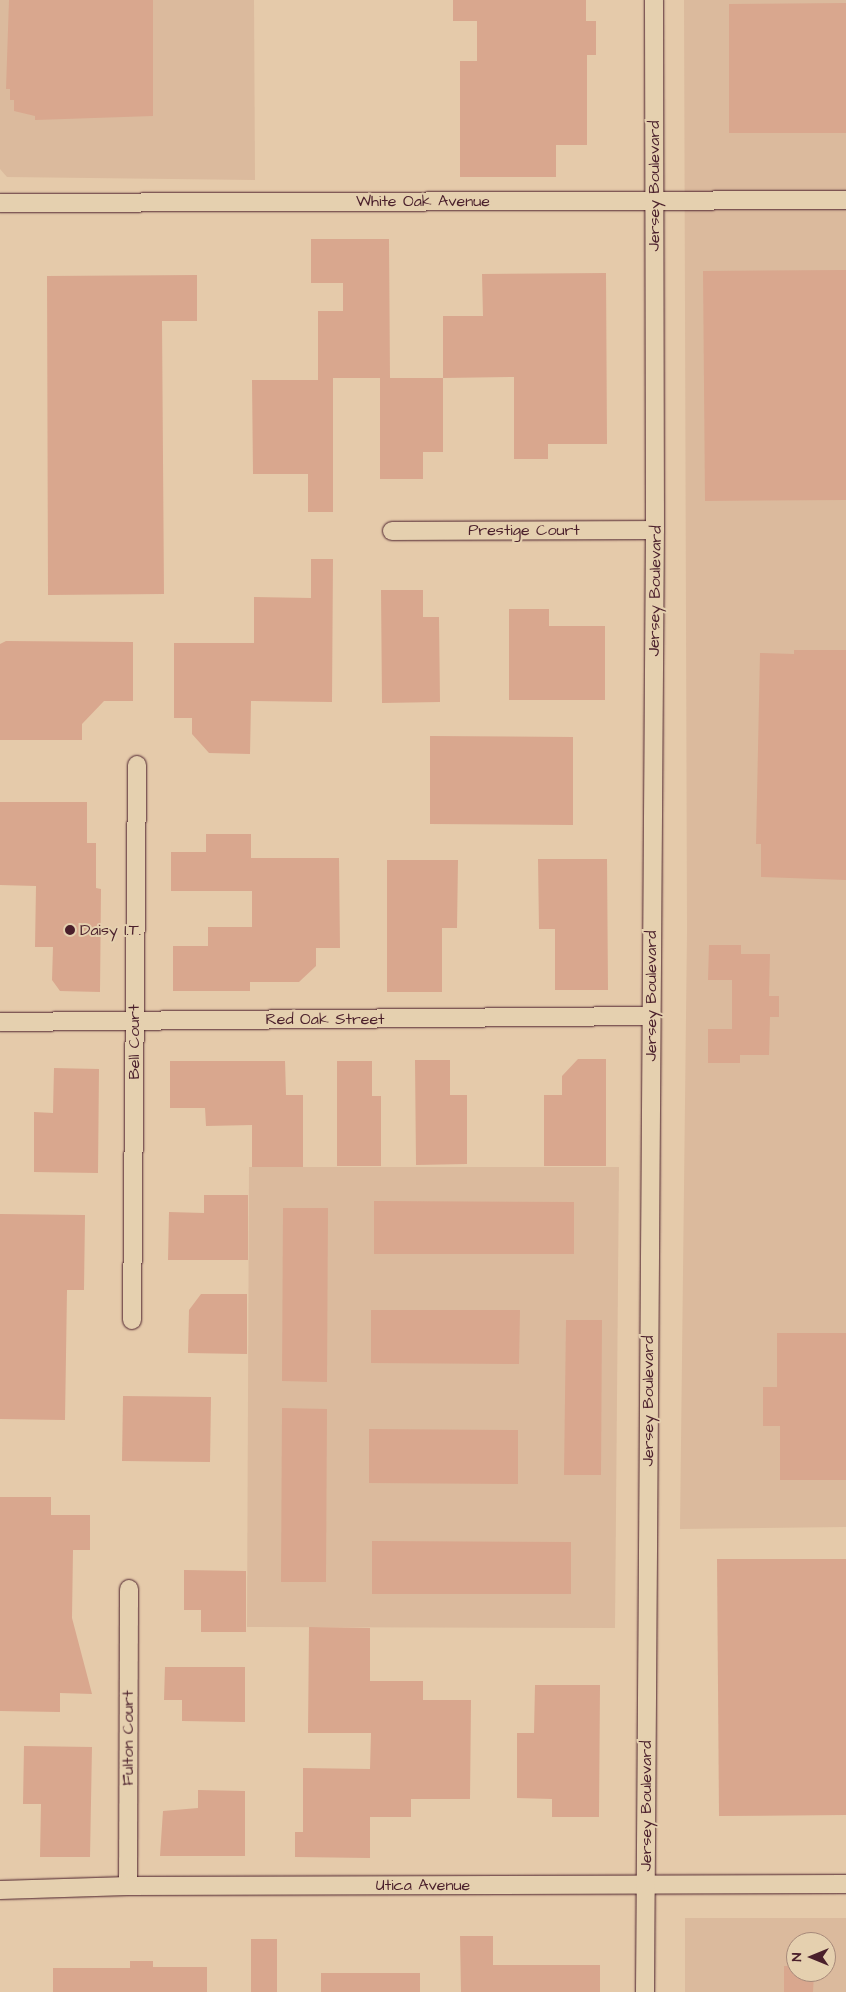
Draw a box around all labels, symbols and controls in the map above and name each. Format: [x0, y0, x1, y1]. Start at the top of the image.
street label: Jersey Boulevard [644, 121, 664, 251]
street label: White Oak Avenue [356, 191, 490, 211]
street label: Prestige Court [468, 520, 580, 540]
street label: Jersey Boulevard [644, 525, 666, 657]
place label: Daisy I.T. [80, 920, 141, 940]
marker: Daisy I.T. [64, 924, 76, 936]
street label: Jersey Boulevard [641, 931, 661, 1061]
street label: Bell Court [124, 1004, 144, 1080]
street label: Red Oak Street [265, 1009, 385, 1029]
street label: Jersey Boulevard [638, 1336, 658, 1466]
street label: Fulton Court [118, 1690, 138, 1786]
street label: Jersey Boulevard [636, 1741, 656, 1871]
street label: Utica Avenue [376, 1875, 470, 1895]
north arrow [786, 1932, 836, 1982]
text: N [787, 1953, 807, 1961]

